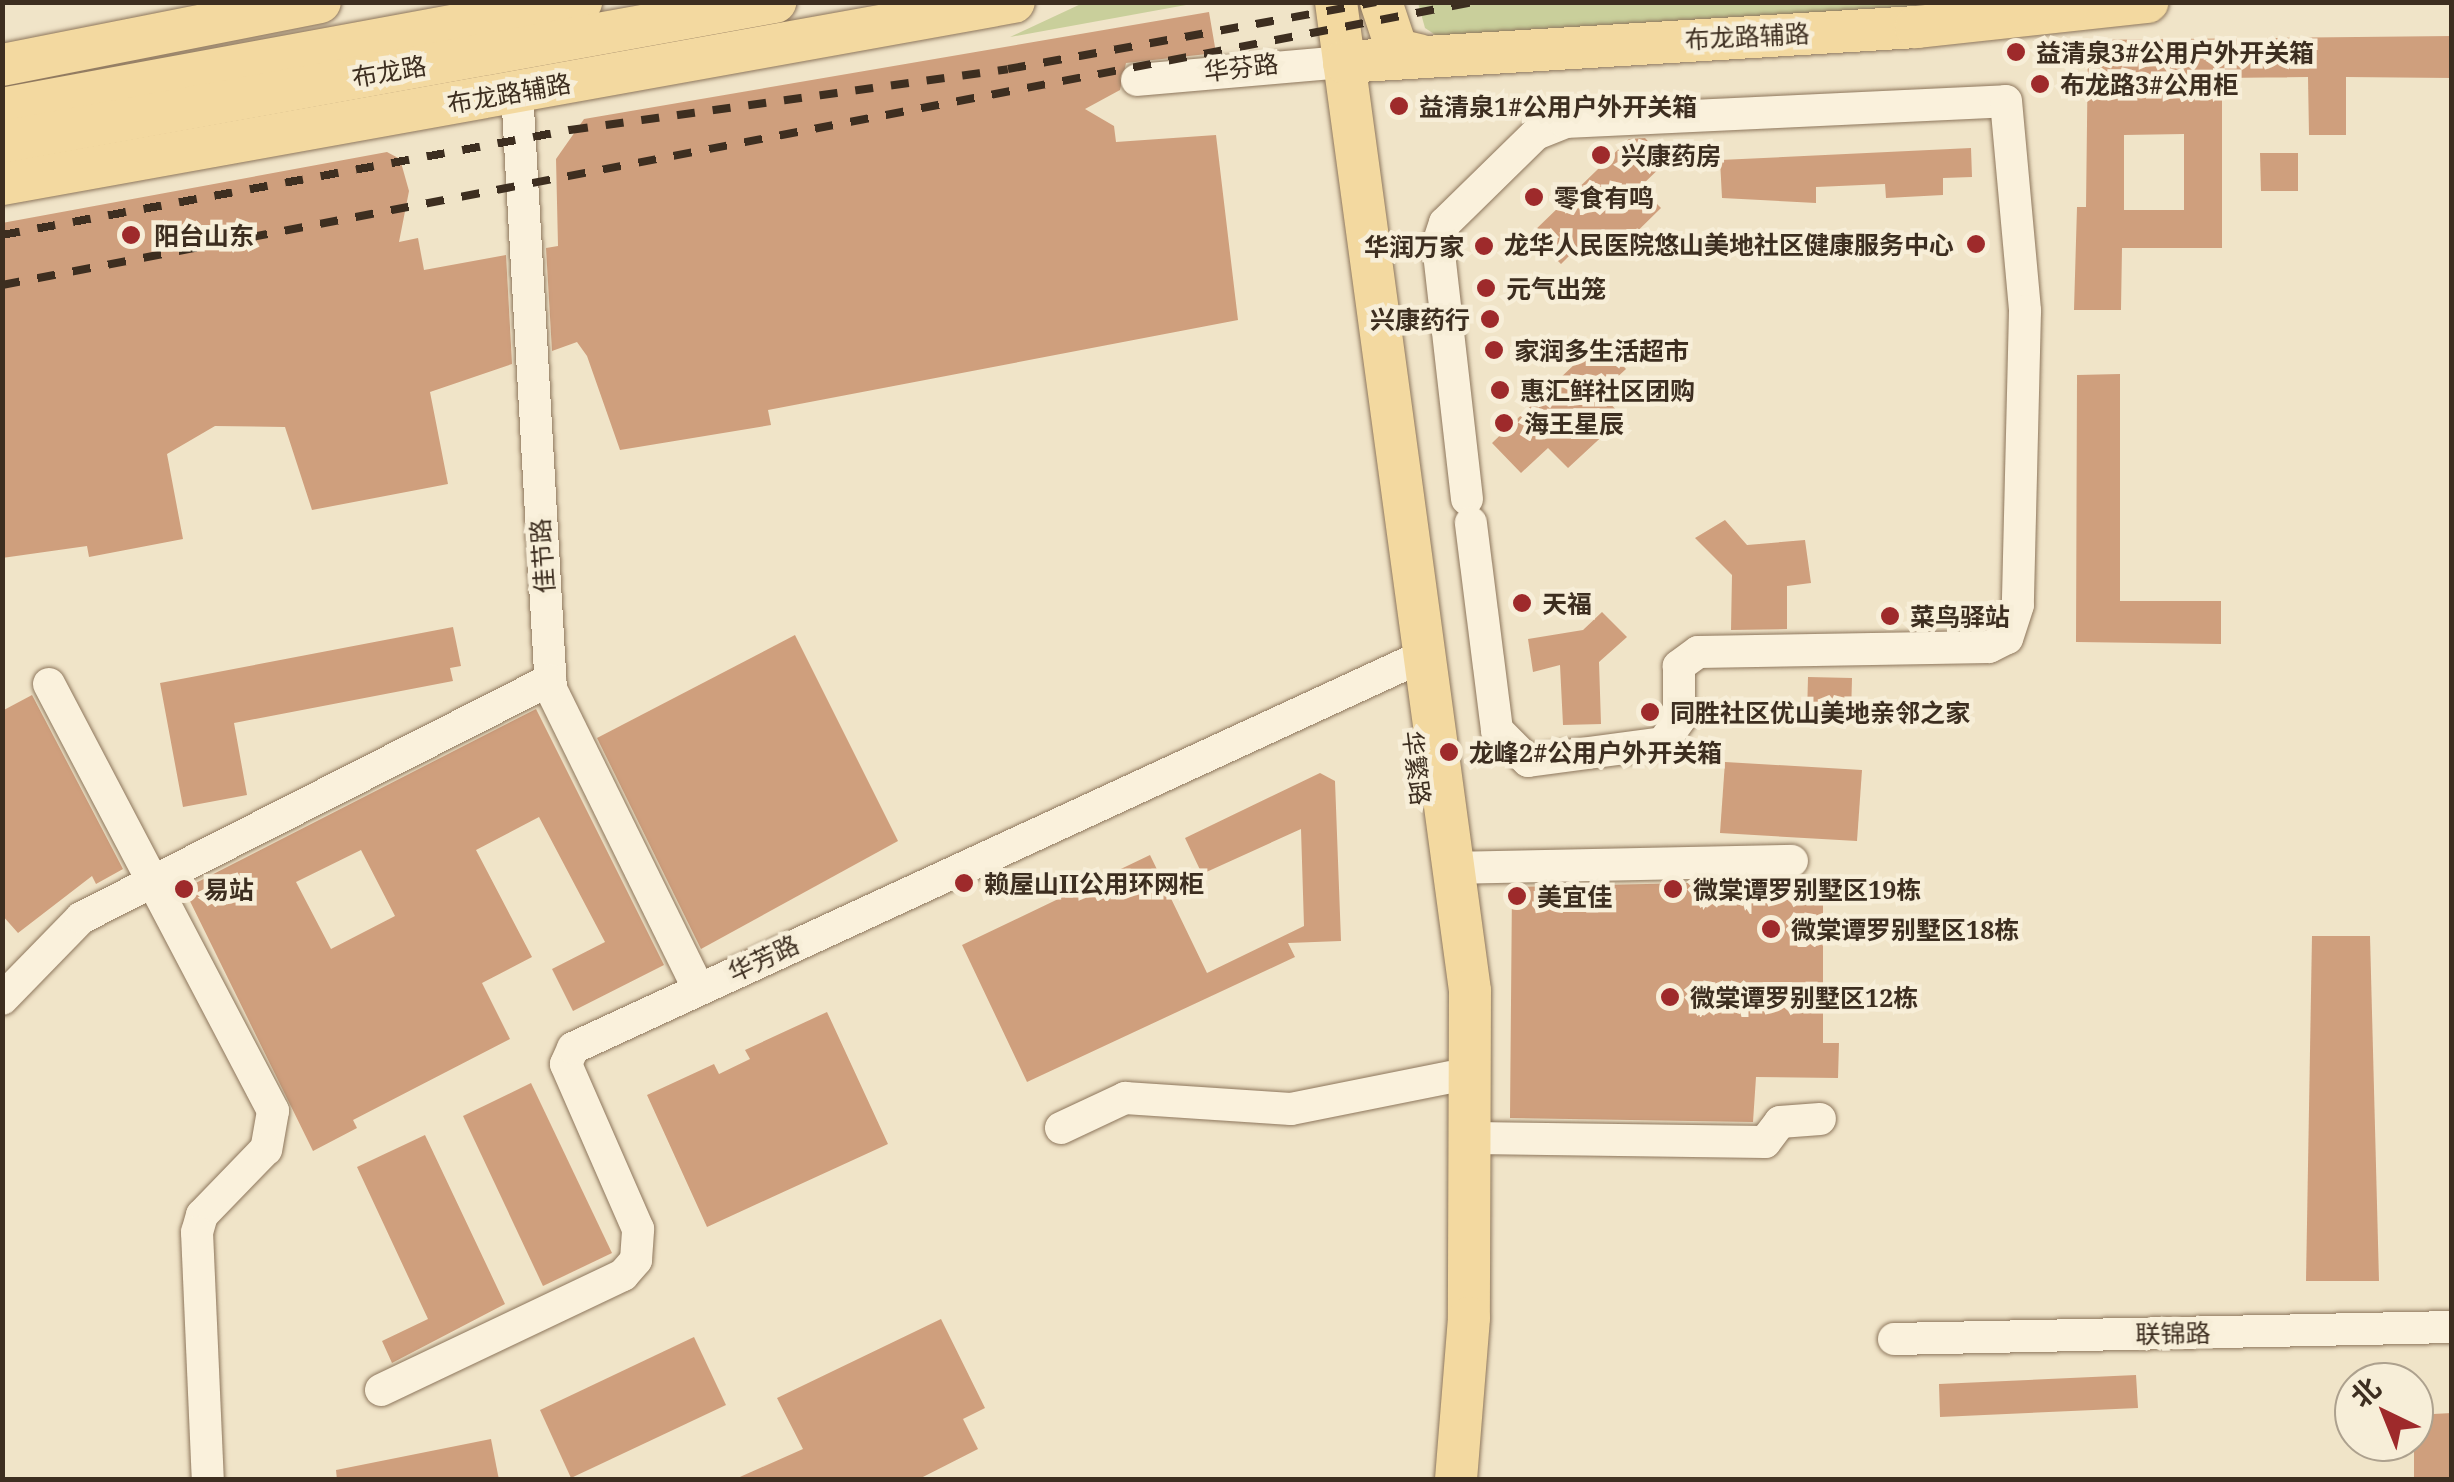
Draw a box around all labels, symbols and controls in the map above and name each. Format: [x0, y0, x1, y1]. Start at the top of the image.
street label: 布龙路辅路 [1684, 18, 1810, 54]
place label: 益清泉3#公用户外开关箱 [2036, 37, 2314, 67]
marker: 益清泉3#公用户外开关箱 [2005, 41, 2027, 63]
street label: 华芬路 [1202, 48, 1280, 86]
street label: 布龙路 [349, 50, 429, 92]
street label: 布龙路辅路 [445, 67, 573, 119]
place label: 布龙路3#公用柜 [2060, 69, 2238, 99]
marker: 布龙路3#公用柜 [2029, 73, 2051, 95]
place label: 益清泉1#公用户外开关箱 [1419, 91, 1697, 121]
marker: 益清泉1#公用户外开关箱 [1388, 95, 1410, 117]
place label: 兴康药房 [1621, 140, 1721, 170]
marker: 兴康药房 [1590, 144, 1612, 166]
place label: 零食有鸣 [1554, 182, 1654, 212]
marker: 零食有鸣 [1523, 186, 1545, 208]
place label: 阳台山东 [154, 220, 254, 250]
marker: 阳台山东 [118, 222, 144, 248]
place label: 龙华人民医院悠山美地社区健康服务中心 [1504, 229, 1954, 259]
place label: 华润万家 [1364, 231, 1464, 261]
marker: 龙华人民医院悠山美地社区健康服务中心 [1963, 231, 1989, 257]
marker: 华润万家 [1473, 235, 1495, 257]
place label: 元气出笼 [1506, 273, 1606, 303]
marker: 元气出笼 [1475, 277, 1497, 299]
place label: 兴康药行 [1370, 304, 1470, 334]
marker: 兴康药行 [1479, 308, 1501, 330]
place label: 家润多生活超市 [1514, 335, 1689, 365]
marker: 家润多生活超市 [1483, 339, 1505, 361]
place label: 惠汇鲜社区团购 [1520, 375, 1695, 405]
marker: 惠汇鲜社区团购 [1489, 379, 1511, 401]
place label: 海王星辰 [1524, 408, 1624, 438]
marker: 海王星辰 [1493, 412, 1515, 434]
street label: 佳节路 [524, 518, 560, 594]
place label: 天福 [1542, 588, 1592, 618]
marker: 天福 [1511, 592, 1533, 614]
place label: 菜鸟驿站 [1910, 601, 2010, 631]
marker: 菜鸟驿站 [1879, 605, 1901, 627]
place label: 同胜社区优山美地亲邻之家 [1670, 697, 1970, 727]
marker: 同胜社区优山美地亲邻之家 [1639, 701, 1661, 723]
street label: 华繁路 [1398, 729, 1436, 807]
place label: 龙峰2#公用户外开关箱 [1469, 737, 1722, 767]
marker: 龙峰2#公用户外开关箱 [1438, 741, 1460, 763]
place label: 赖屋山II公用环网柜 [984, 868, 1204, 898]
marker: 赖屋山II公用环网柜 [953, 872, 975, 894]
place label: 易站 [204, 874, 254, 904]
place label: 微棠谭罗别墅区19栋 [1693, 874, 1921, 904]
marker: 易站 [173, 878, 195, 900]
marker: 微棠谭罗别墅区19栋 [1662, 878, 1684, 900]
place label: 美宜佳 [1537, 881, 1612, 911]
marker: 美宜佳 [1506, 885, 1528, 907]
place label: 微棠谭罗别墅区18栋 [1791, 914, 2019, 944]
marker: 微棠谭罗别墅区18栋 [1760, 918, 1782, 940]
street label: 华芳路 [723, 929, 803, 987]
place label: 微棠谭罗别墅区12栋 [1690, 982, 1918, 1012]
marker: 微棠谭罗别墅区12栋 [1659, 986, 1681, 1008]
street label: 联锦路 [2135, 1317, 2211, 1349]
north arrow [2334, 1362, 2434, 1462]
text: 北 [2342, 1368, 2388, 1415]

